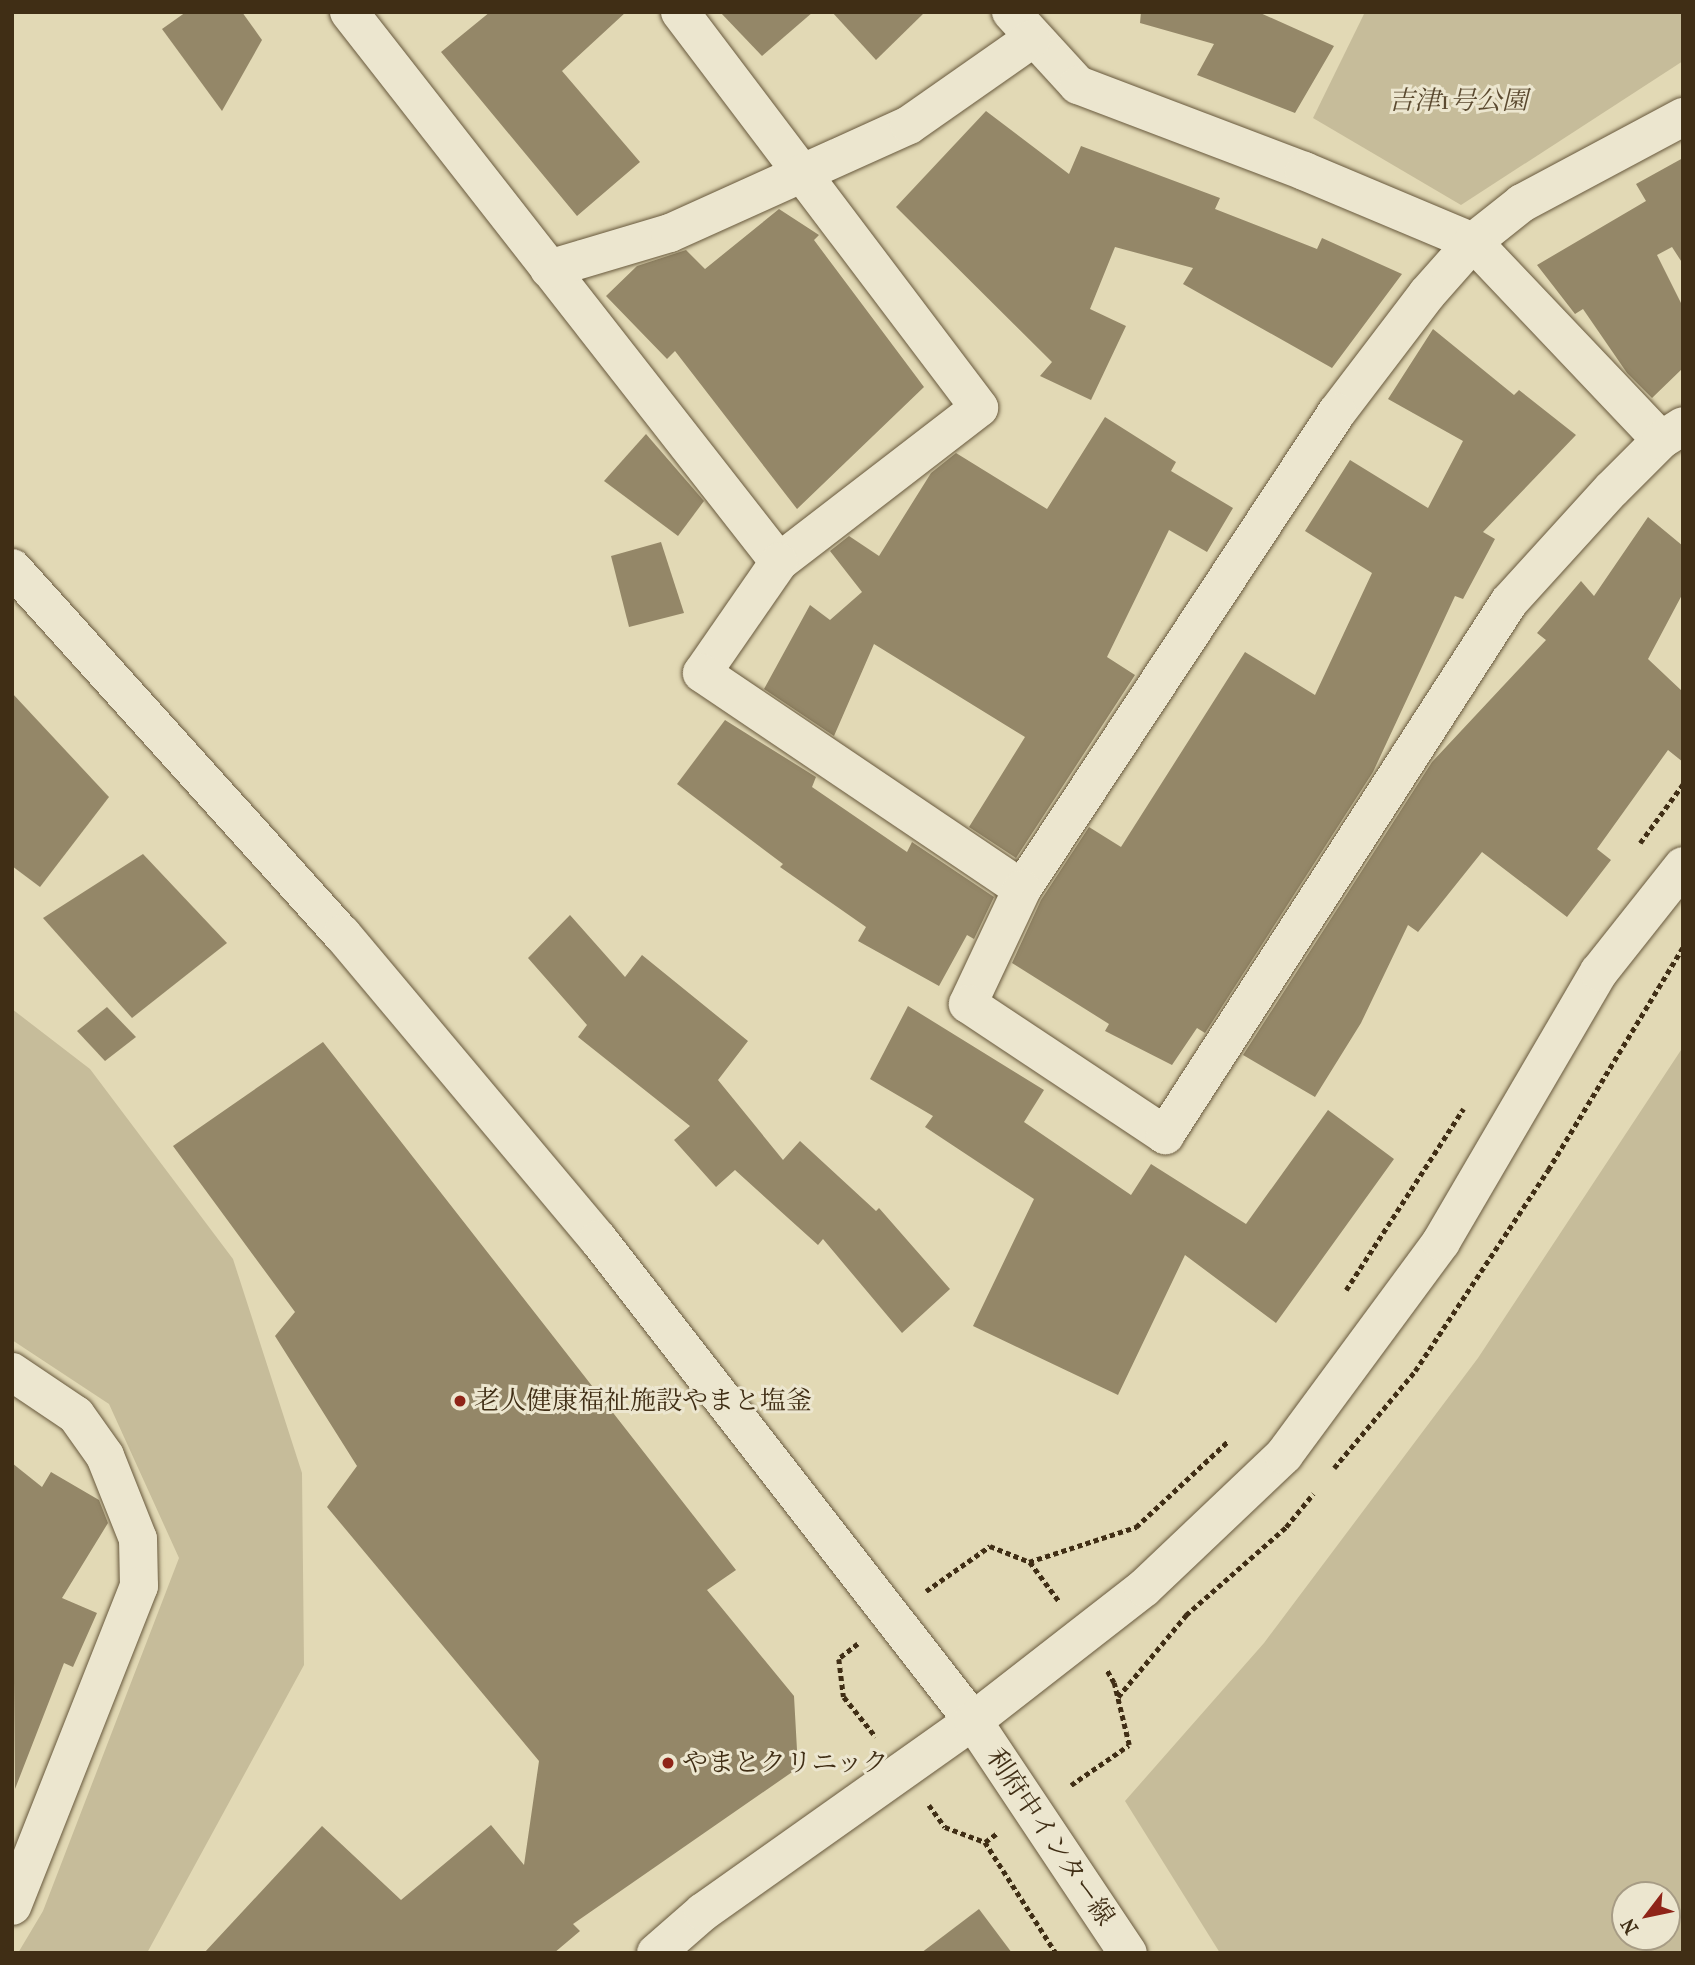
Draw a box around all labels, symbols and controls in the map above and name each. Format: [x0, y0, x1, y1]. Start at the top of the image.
park label: 吉津1号公園 [1388, 85, 1528, 117]
place label: 老人健康福祉施設やまと塩釜 [474, 1385, 812, 1417]
marker: 老人健康福祉施設やまと塩釜 [452, 1393, 468, 1409]
street label: 利府中インター線 [979, 1742, 1121, 1932]
place label: やまとクリニック [682, 1747, 890, 1779]
marker: やまとクリニック [660, 1755, 676, 1771]
north arrow [1611, 1881, 1681, 1951]
text: N [1617, 1914, 1643, 1938]

